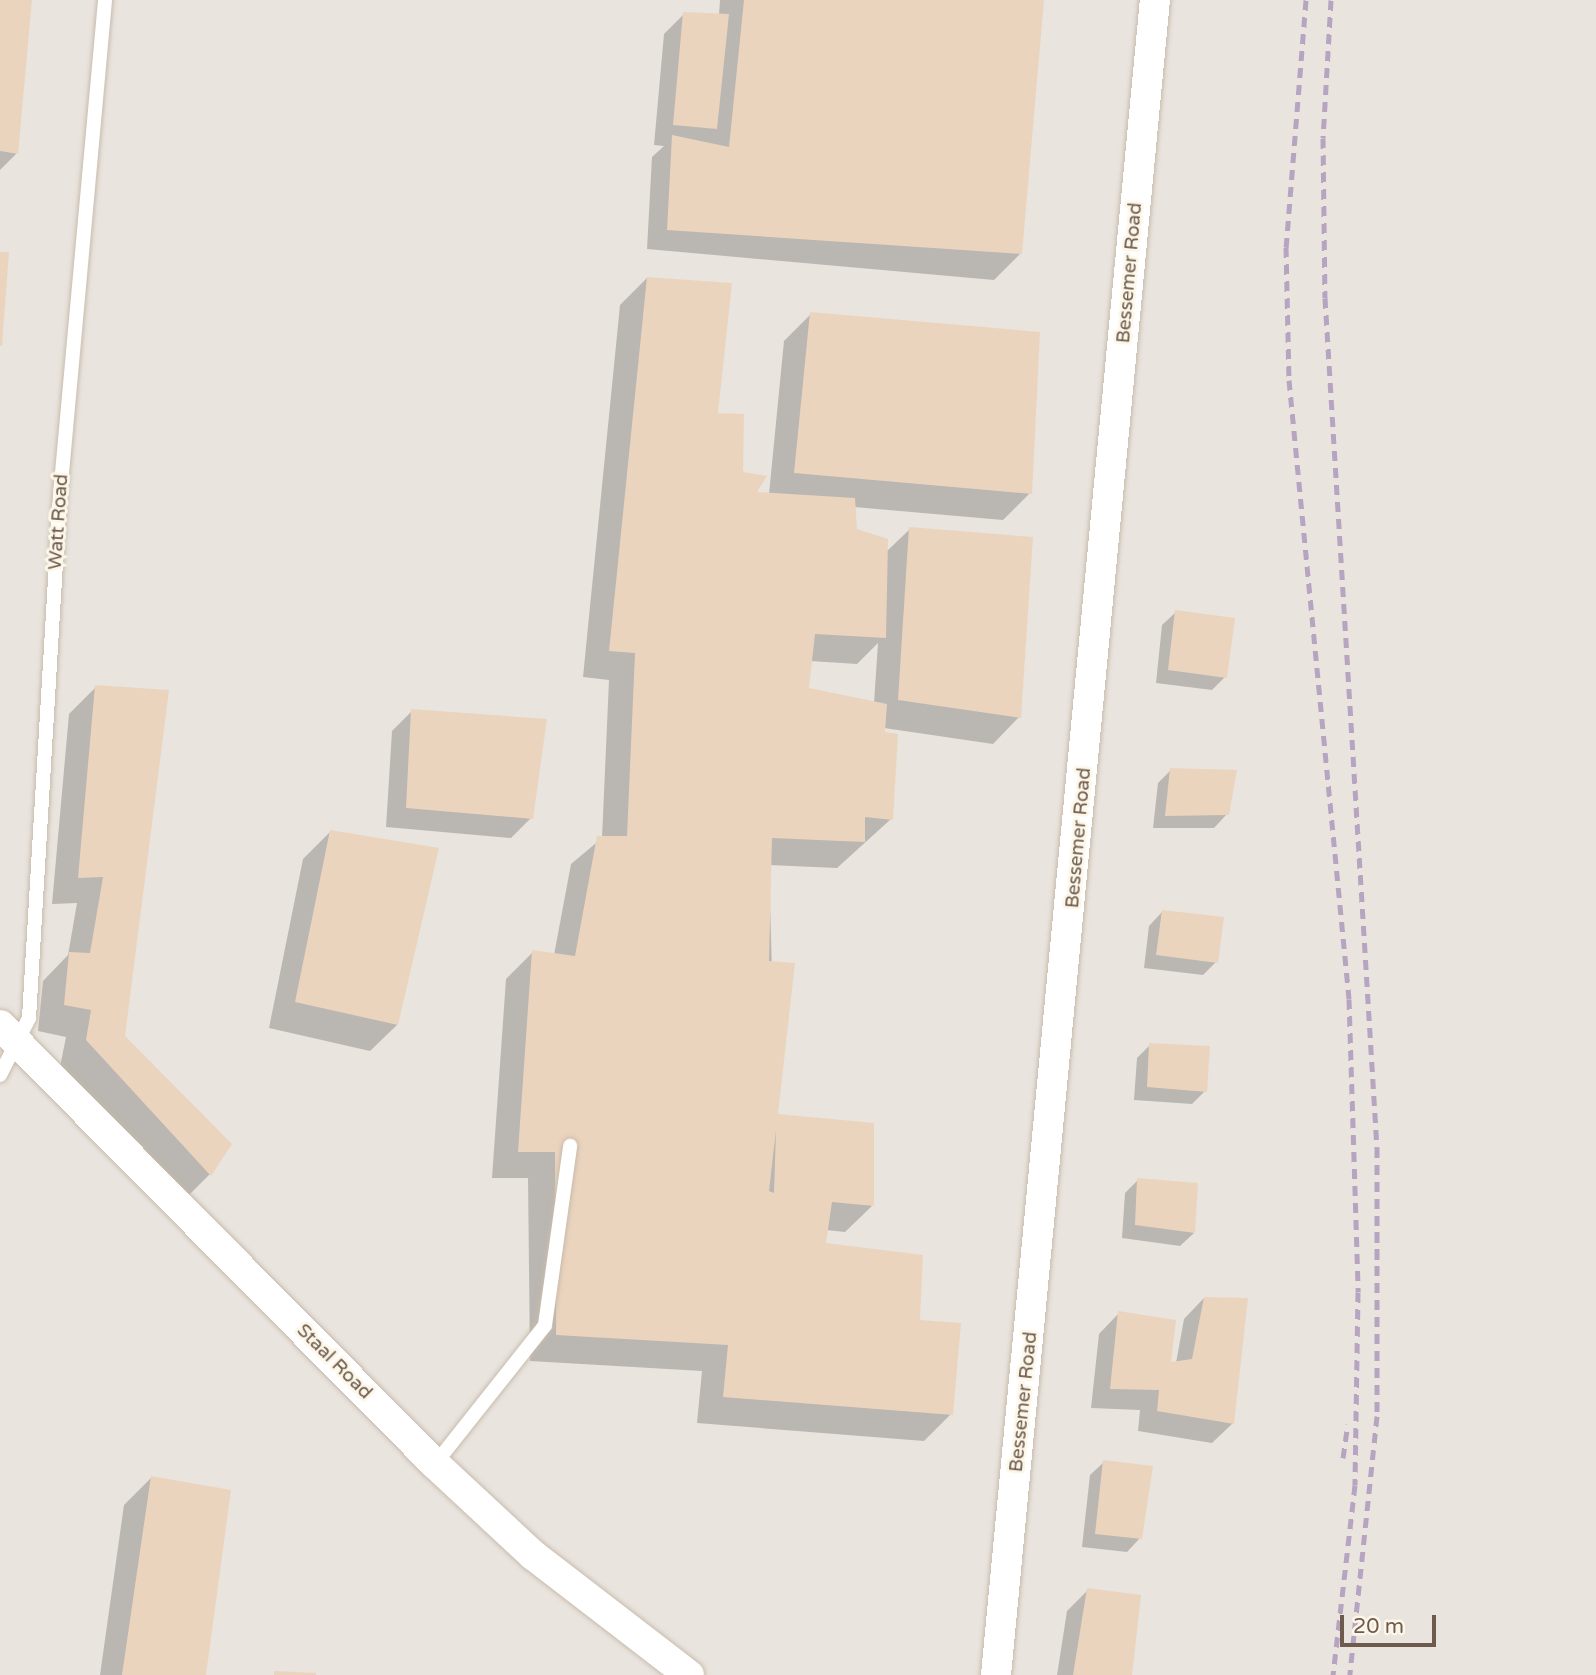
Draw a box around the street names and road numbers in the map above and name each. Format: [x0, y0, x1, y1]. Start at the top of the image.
street label: Bessemer Road [1112, 202, 1148, 344]
street label: Watt Road [44, 473, 74, 571]
street label: Bessemer Road [1061, 767, 1097, 909]
street label: Staal Road [292, 1320, 376, 1404]
street label: Bessemer Road [1005, 1331, 1043, 1473]

